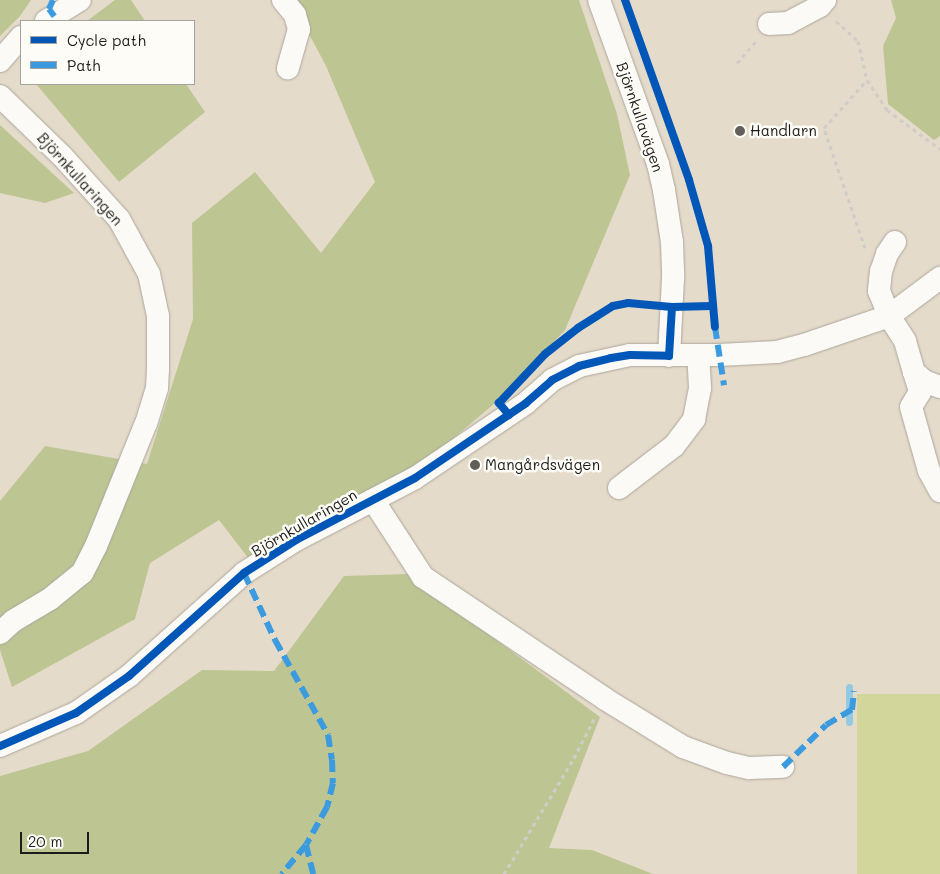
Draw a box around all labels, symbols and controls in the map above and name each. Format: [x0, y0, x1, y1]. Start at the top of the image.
legend [20, 20, 195, 85]
text: Cycle path [67, 30, 146, 50]
text: Path [67, 55, 101, 75]
street label: Björnkullavägen [613, 60, 667, 174]
place label: Handlarn [750, 122, 817, 140]
marker: Handlarn [734, 125, 746, 137]
street label: Björnkullaringen [34, 129, 126, 229]
place label: Mangårdsvägen [485, 456, 600, 474]
marker: Mangårdsvägen [469, 459, 481, 471]
street label: Björnkullaringen [248, 485, 360, 561]
scale bar [22, 822, 91, 854]
text: 20 m [28, 831, 62, 851]

